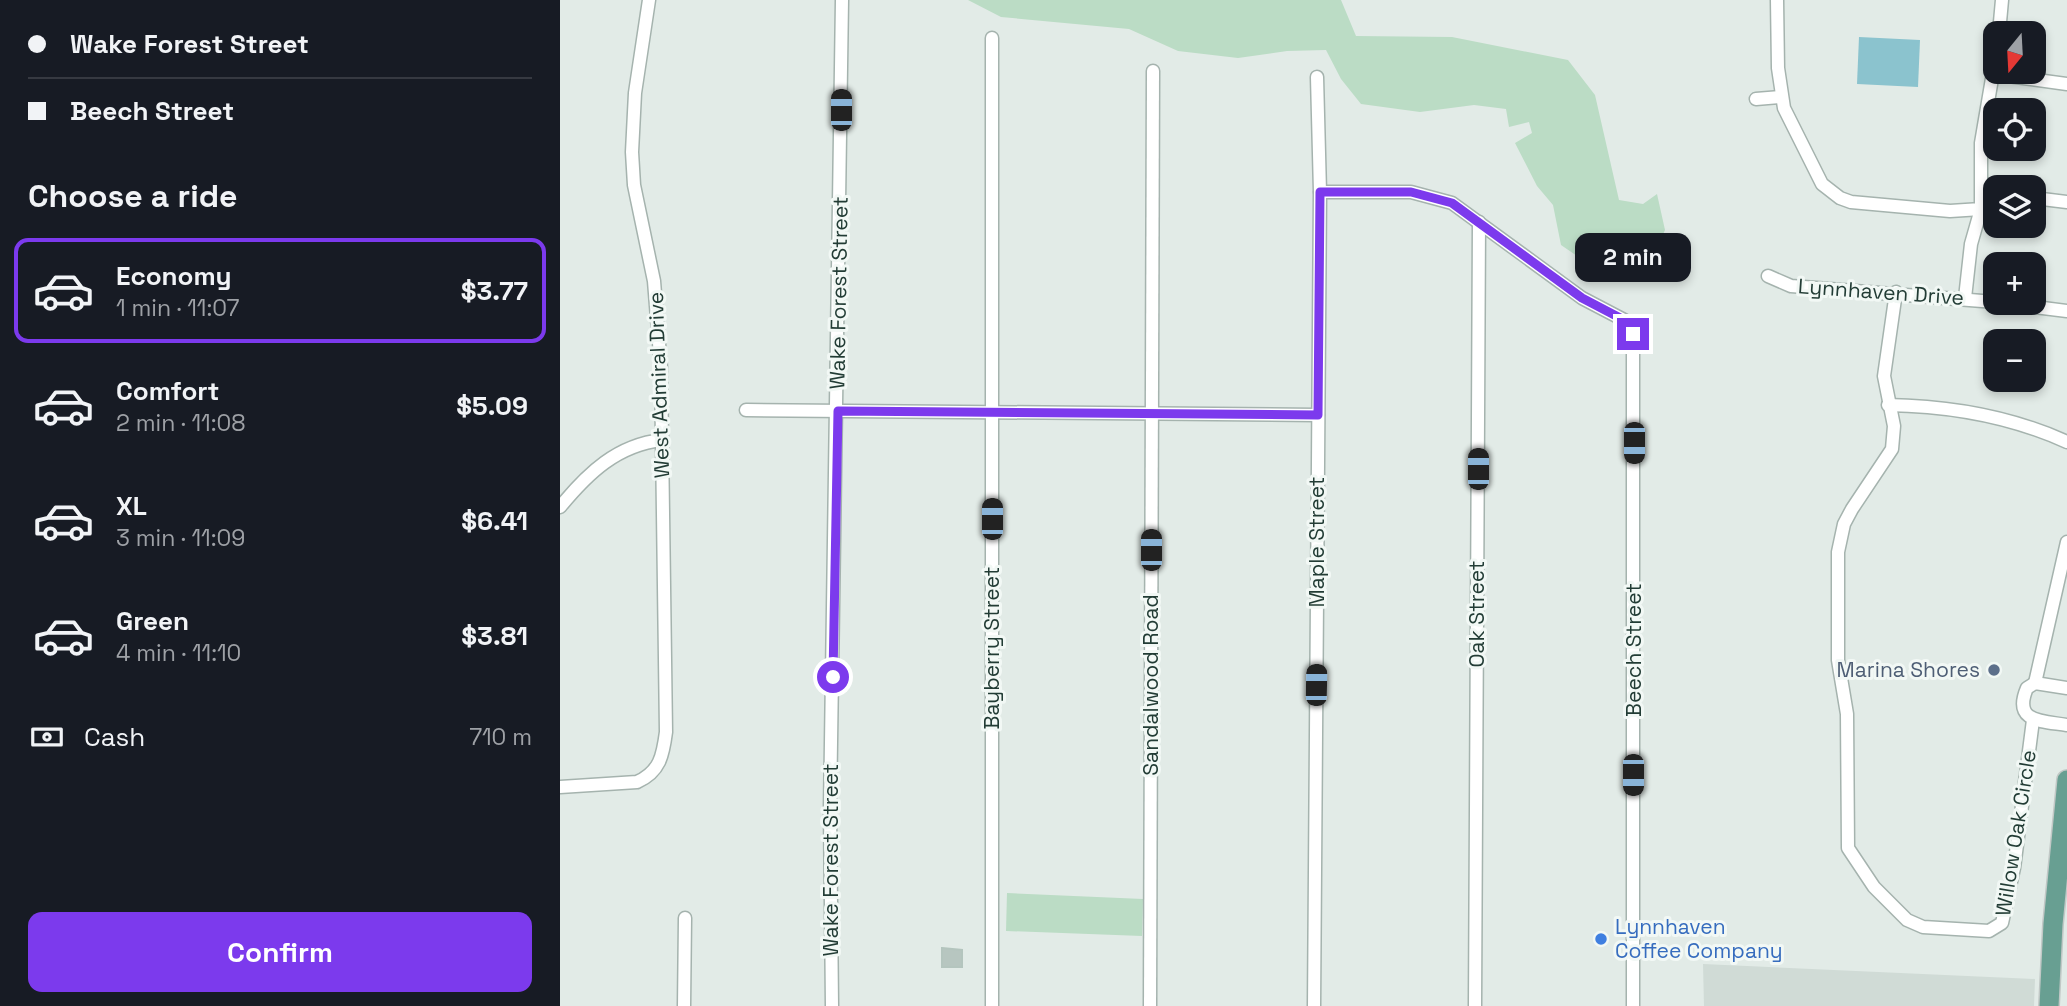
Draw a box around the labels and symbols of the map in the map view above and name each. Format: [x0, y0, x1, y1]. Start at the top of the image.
north arrow [1983, 21, 2046, 84]
car [831, 89, 852, 131]
street label: Wake Forest Street [823, 196, 854, 390]
callout: 2 min [1575, 232, 1691, 282]
street label: Lynnhaven Drive [1797, 272, 1965, 311]
street label: West Admiral Drive [642, 291, 675, 479]
route end [1617, 318, 1649, 350]
car [1624, 422, 1645, 464]
car [1468, 448, 1489, 490]
street label: Maple Street [1303, 477, 1330, 607]
car [982, 498, 1003, 540]
car [1141, 529, 1162, 571]
street label: Oak Street [1463, 561, 1490, 668]
street label: Bayberry Street [978, 567, 1005, 729]
street label: Beech Street [1620, 583, 1647, 717]
street label: Sandalwood Road [1137, 594, 1164, 776]
place label: Marina Shores [1837, 656, 1980, 683]
route start [817, 661, 849, 693]
marker: Marina Shores [1986, 662, 2002, 678]
car [1306, 664, 1327, 706]
street label: Willow Oak Circle [1989, 748, 2042, 918]
car [1623, 754, 1644, 796]
street label: Wake Forest Street [817, 763, 844, 957]
place label: Lynnhaven Coffee Company [1615, 913, 1783, 964]
marker: Lynnhaven Coffee Company [1593, 931, 1609, 947]

